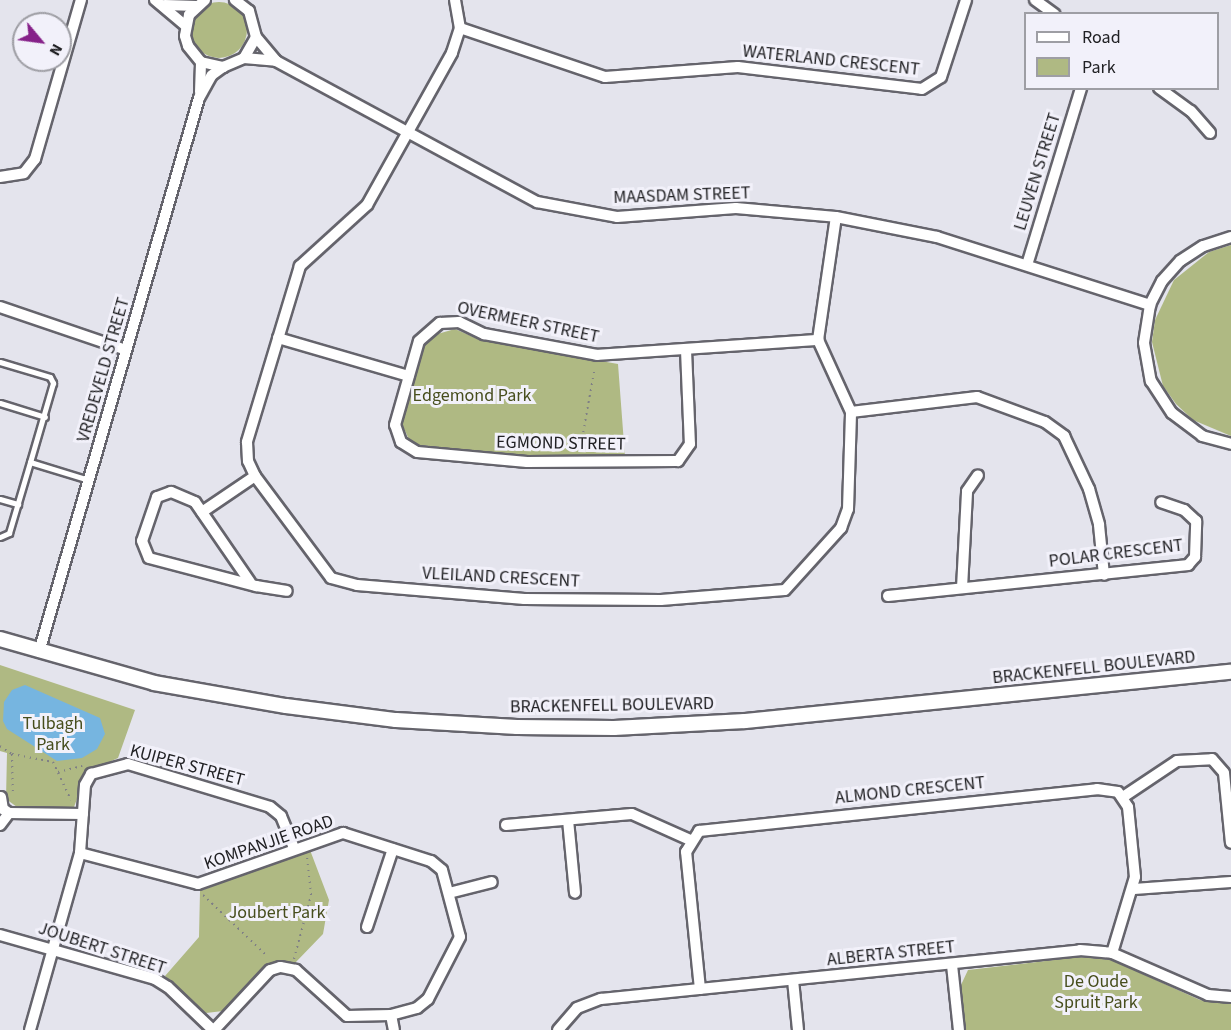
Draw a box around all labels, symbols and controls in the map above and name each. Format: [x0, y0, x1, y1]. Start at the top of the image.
north arrow [12, 12, 72, 72]
legend [1024, 12, 1219, 90]
text: Road [1082, 25, 1121, 50]
text: N [44, 40, 68, 60]
street label: WATERLAND CRESCENT [741, 41, 921, 81]
text: Park [1082, 55, 1116, 80]
street label: LEUVEN STREET [1010, 111, 1066, 233]
street label: MAASDAM STREET [613, 183, 751, 209]
street label: VREDEVELD STREET [73, 295, 135, 445]
street label: OVERMEER STREET [455, 297, 601, 349]
park label: Edgemond Park [413, 385, 531, 407]
street label: EGMOND STREET [496, 432, 626, 456]
street label: POLAR CRESCENT [1048, 535, 1184, 573]
street label: VLEILAND CRESCENT [422, 563, 580, 593]
street label: BRACKENFELL BOULEVARD [991, 647, 1197, 689]
street label: BRACKENFELL BOULEVARD [510, 693, 714, 719]
park label: Tulbagh Park [23, 714, 83, 756]
street label: KUIPER STREET [127, 740, 247, 792]
street label: ALMOND CRESCENT [834, 772, 986, 810]
street label: KOMPANJIE ROAD [202, 811, 336, 875]
park label: Joubert Park [229, 902, 325, 924]
street label: JOUBERT STREET [35, 918, 169, 980]
street label: ALBERTA STREET [826, 937, 956, 971]
park label: De Oude Spruit Park [1054, 972, 1138, 1014]

